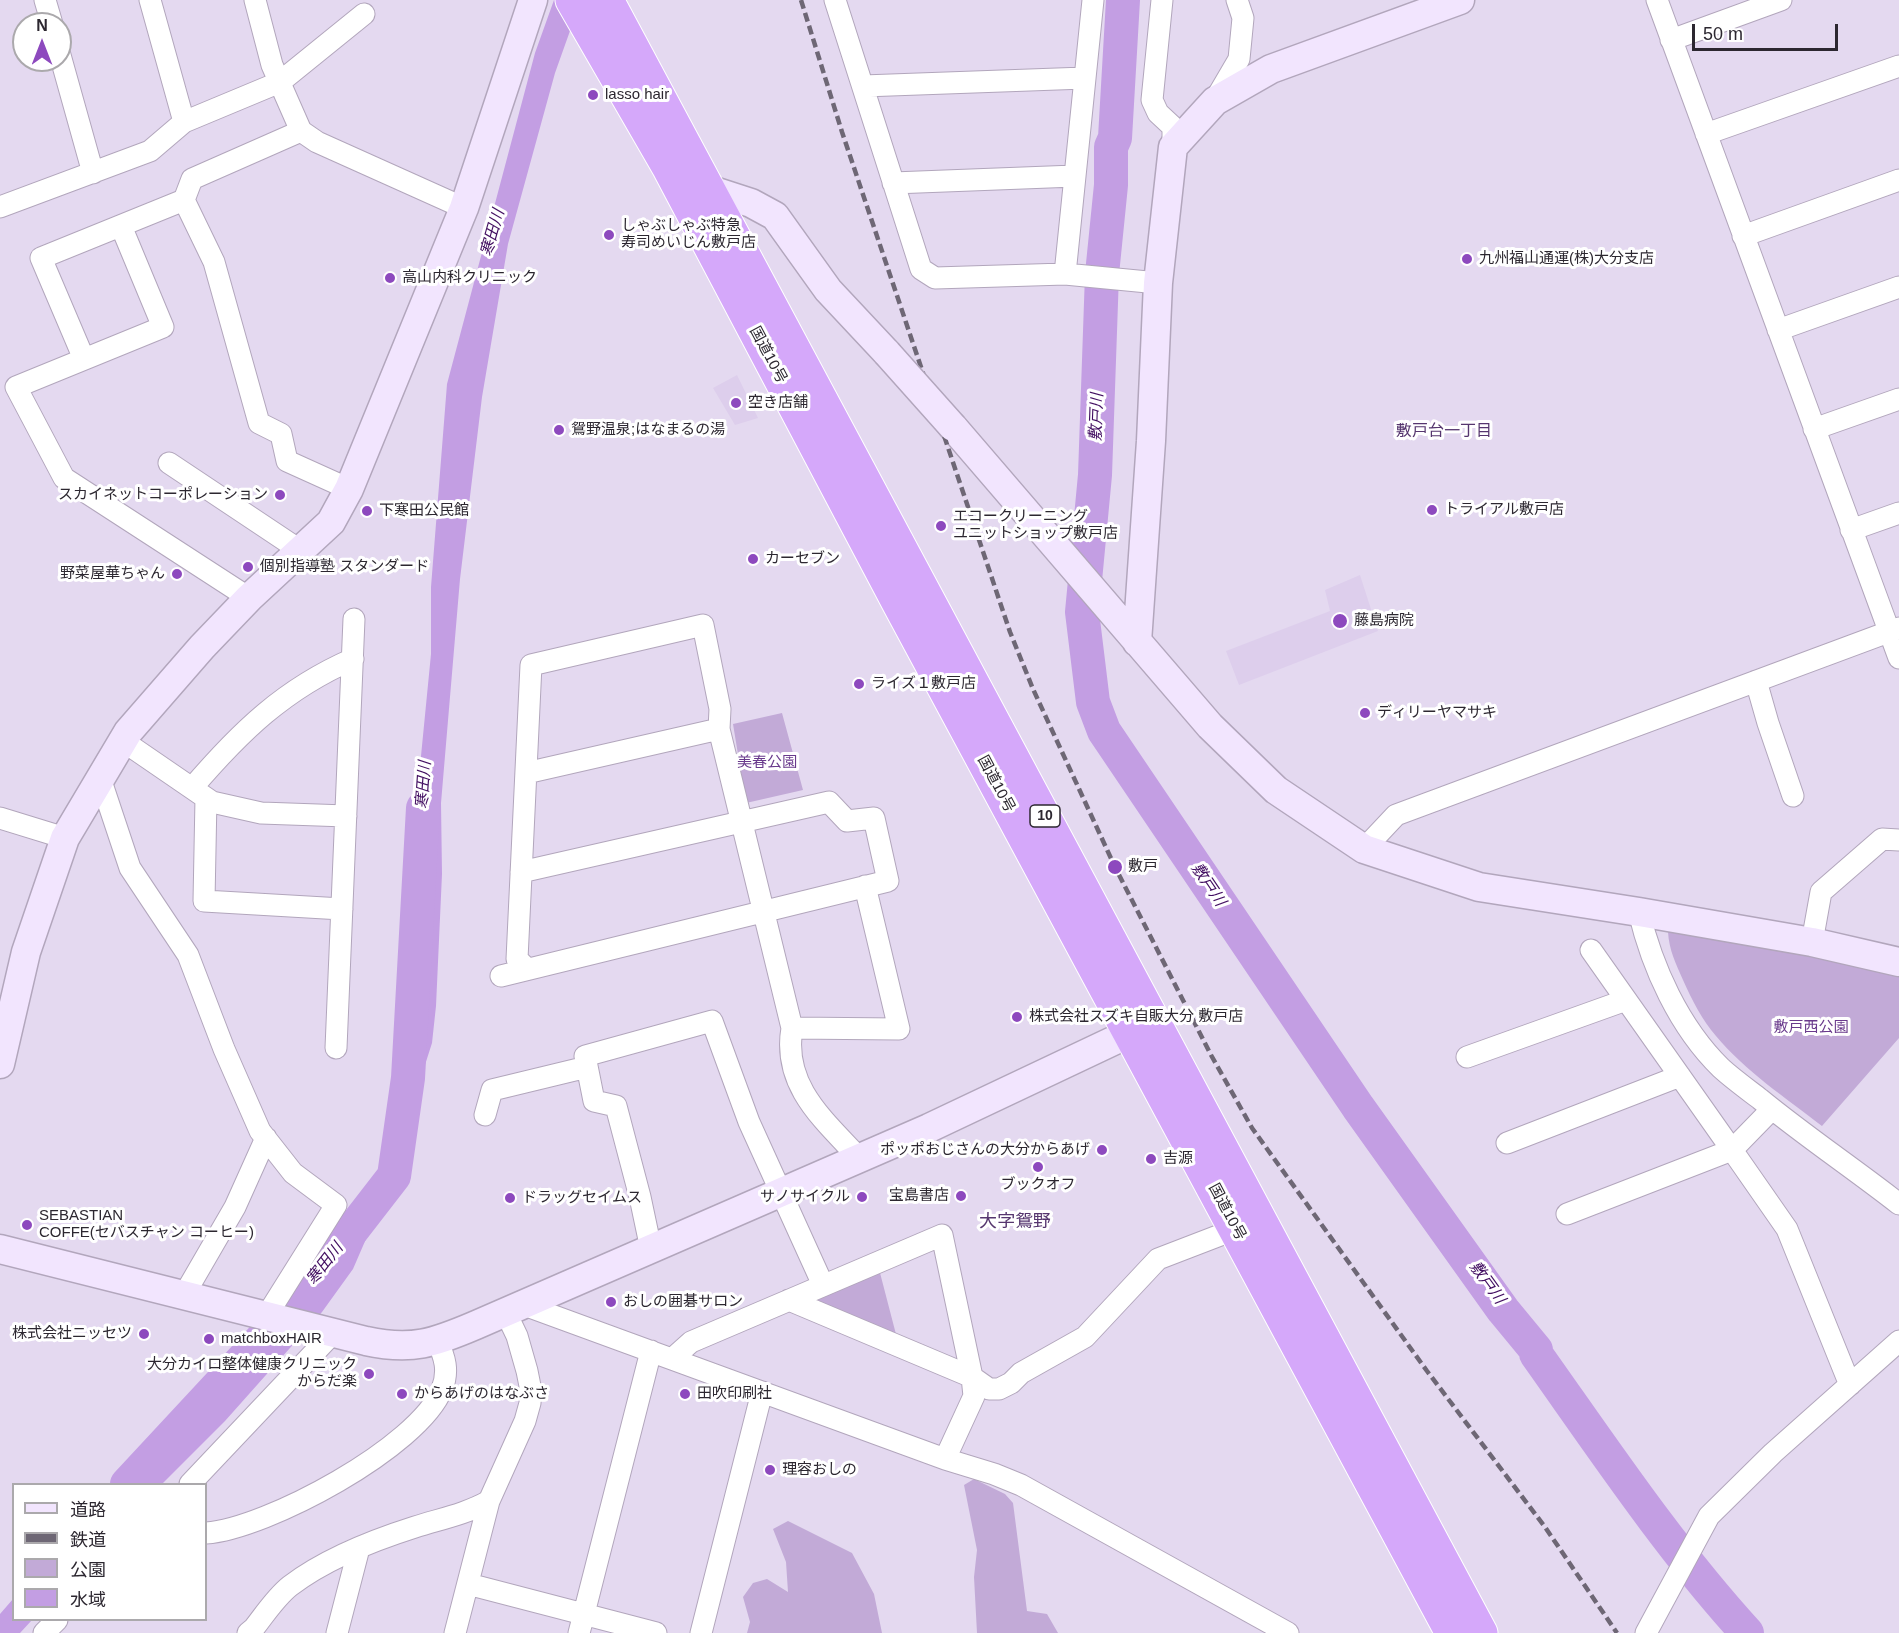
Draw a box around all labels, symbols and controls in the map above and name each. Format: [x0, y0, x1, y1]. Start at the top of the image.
north arrow [12, 12, 72, 72]
scale bar [1695, 12, 1840, 50]
text: N [36, 17, 48, 34]
text: 50 m [1703, 24, 1743, 44]
place label: lasso hair [605, 86, 669, 104]
marker: lasso hair [586, 88, 600, 102]
water label: 寒田川 [477, 207, 509, 259]
place label: しゃぶしゃぶ特急 寿司めいじん敷戸店 [621, 217, 756, 252]
marker: しゃぶしゃぶ特急 寿司めいじん敷戸店 [602, 228, 616, 242]
place label: 九州福山通運(株)大分支店 [1479, 250, 1654, 268]
marker: 九州福山通運(株)大分支店 [1460, 252, 1474, 266]
place label: 高山内科クリニック [402, 269, 537, 287]
marker: 高山内科クリニック [383, 271, 397, 285]
street label: 国道10号 [746, 324, 790, 386]
water label: 敷戸川 [1087, 393, 1107, 441]
place label: 空き店舗 [748, 394, 808, 412]
marker: 空き店舗 [729, 396, 743, 410]
place label: 鴛野温泉;はなまるの湯 [571, 421, 725, 439]
district label: 敷戸台一丁目 [1396, 422, 1492, 442]
marker: 鴛野温泉;はなまるの湯 [552, 423, 566, 437]
place label: スカイネットコーポレーション [58, 486, 268, 504]
marker: スカイネットコーポレーション [273, 488, 287, 502]
place label: トライアル敷戸店 [1444, 501, 1564, 519]
place label: 下寒田公民館 [379, 502, 469, 520]
marker: トライアル敷戸店 [1425, 503, 1439, 517]
marker: 下寒田公民館 [360, 504, 374, 518]
place label: エコークリーニング ユニットショップ敷戸店 [953, 508, 1118, 543]
marker: エコークリーニング ユニットショップ敷戸店 [934, 519, 948, 533]
place label: カーセブン [765, 550, 840, 568]
marker: カーセブン [746, 552, 760, 566]
place label: 個別指導塾 スタンダード [260, 558, 429, 576]
marker: 個別指導塾 スタンダード [241, 560, 255, 574]
place label: 野菜屋華ちゃん [60, 565, 165, 583]
marker: 野菜屋華ちゃん [170, 567, 184, 581]
marker: 藤島病院 [1331, 612, 1349, 630]
place label: 藤島病院 [1354, 612, 1414, 630]
place label: ライズ１敷戸店 [871, 675, 976, 693]
marker: ライズ１敷戸店 [852, 677, 866, 691]
place label: ディリーヤマサキ [1377, 704, 1497, 722]
marker: ディリーヤマサキ [1358, 706, 1372, 720]
street label: 国道10号 [974, 753, 1018, 815]
park label: 美春公園 [737, 754, 797, 772]
water label: 寒田川 [413, 760, 435, 810]
road number: 10 [1030, 805, 1060, 827]
marker: 敷戸 [1106, 858, 1124, 876]
place label: 敷戸 [1128, 858, 1158, 876]
water label: 敷戸川 [1187, 860, 1229, 910]
place label: 株式会社スズキ自販大分 敷戸店 [1029, 1008, 1243, 1026]
marker: 株式会社スズキ自販大分 敷戸店 [1010, 1010, 1024, 1024]
park label: 敷戸西公園 [1774, 1019, 1848, 1037]
place label: ポッポおじさんの大分からあげ [880, 1141, 1090, 1159]
marker: ポッポおじさんの大分からあげ [1095, 1143, 1109, 1157]
place label: 吉源 [1163, 1150, 1193, 1168]
marker: 吉源 [1144, 1152, 1158, 1166]
marker: ブックオフ [1031, 1160, 1045, 1174]
place label: ブックオフ [1001, 1176, 1075, 1194]
street label: 国道10号 [1205, 1181, 1249, 1243]
place label: 宝島書店 [889, 1187, 949, 1205]
place label: サノサイクル [760, 1188, 850, 1206]
place label: ドラッグセイムス [522, 1189, 642, 1207]
marker: 宝島書店 [954, 1189, 968, 1203]
marker: サノサイクル [855, 1190, 869, 1204]
marker: ドラッグセイムス [503, 1191, 517, 1205]
place label: SEBASTIAN COFFE(セバスチャン コーヒー) [39, 1207, 254, 1242]
district label: 大字鴛野 [979, 1211, 1051, 1233]
marker: SEBASTIAN COFFE(セバスチャン コーヒー) [20, 1218, 34, 1232]
water label: 寒田川 [303, 1239, 347, 1289]
water label: 敷戸川 [1465, 1258, 1509, 1308]
place label: おしの囲碁サロン [623, 1293, 743, 1311]
marker: おしの囲碁サロン [604, 1295, 618, 1309]
place label: 株式会社ニッセツ [12, 1325, 132, 1343]
marker: 株式会社ニッセツ [137, 1327, 151, 1341]
place label: matchboxHAIR [221, 1330, 322, 1348]
marker: matchboxHAIR [202, 1332, 216, 1346]
place label: 大分カイロ整体健康クリニック からだ楽 [147, 1356, 357, 1391]
marker: 大分カイロ整体健康クリニック からだ楽 [362, 1367, 376, 1381]
place label: からあげのはなぶさ [414, 1385, 549, 1403]
place label: 田吹印刷社 [697, 1385, 772, 1403]
marker: からあげのはなぶさ [395, 1387, 409, 1401]
marker: 田吹印刷社 [678, 1387, 692, 1401]
place label: 理容おしの [782, 1461, 857, 1479]
marker: 理容おしの [763, 1463, 777, 1477]
legend [12, 1483, 207, 1621]
text: 道路 [70, 1500, 106, 1520]
text: 鉄道 [70, 1530, 106, 1550]
text: 公園 [70, 1560, 106, 1580]
text: 水域 [70, 1590, 106, 1610]

